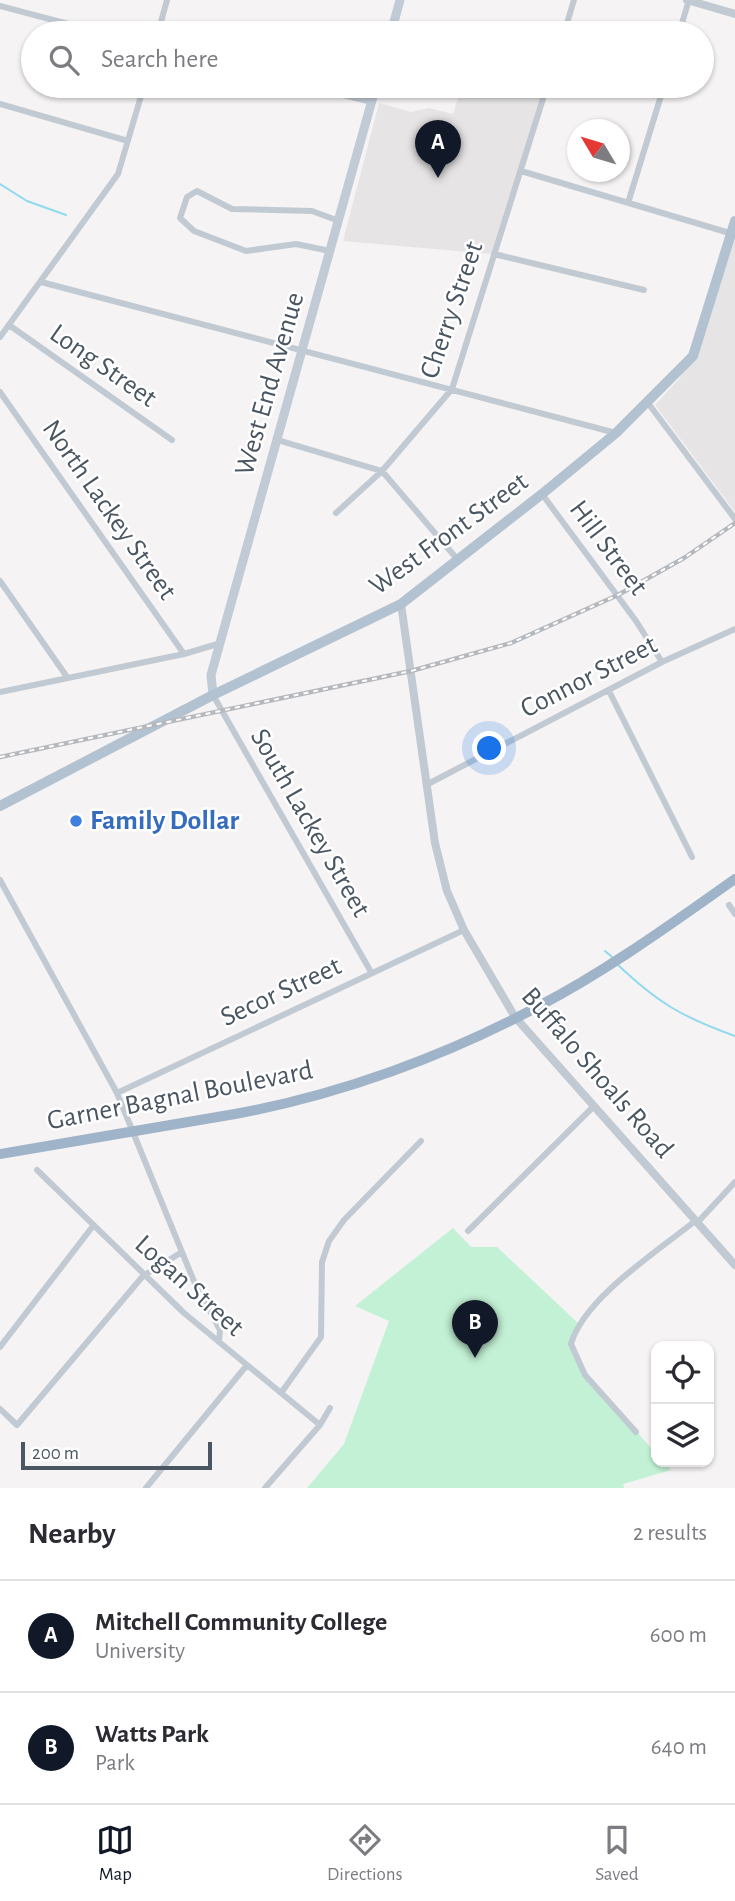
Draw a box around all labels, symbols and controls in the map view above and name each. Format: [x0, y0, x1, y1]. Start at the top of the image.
search box [21, 21, 714, 98]
icon: search [45, 41, 83, 79]
text: Search here [101, 46, 219, 72]
north arrow [567, 119, 630, 182]
pin: A [415, 120, 461, 178]
street label: Cherry Street [415, 238, 489, 382]
street label: West End Avenue [230, 289, 310, 479]
street label: Long Street [44, 319, 162, 413]
street label: North Lackey Street [37, 415, 181, 605]
street label: West Front Street [365, 467, 533, 601]
street label: Hill Street [564, 496, 652, 601]
street label: Connor Street [516, 631, 662, 723]
street label: South Lackey Street [245, 724, 375, 922]
your location [472, 731, 506, 765]
place label: Family Dollar [90, 807, 239, 835]
marker: Family Dollar [68, 813, 84, 829]
street label: Secor Street [216, 952, 346, 1032]
street label: Buffalo Shoals Road [516, 982, 678, 1164]
street label: Garner Bagnal Boulevard [45, 1057, 315, 1135]
street label: Logan Street [129, 1230, 249, 1342]
pin: B [452, 1300, 498, 1358]
map controls [651, 1341, 714, 1467]
button: locate [651, 1341, 714, 1404]
button: layers [651, 1404, 714, 1467]
scale bar [21, 1439, 212, 1471]
text: 200 m [32, 1444, 79, 1463]
text: Nearby [28, 1519, 116, 1549]
text: 2 results [633, 1522, 707, 1545]
text: Mitchell Community College [95, 1609, 387, 1635]
text: A [44, 1624, 58, 1647]
text: 600 m [650, 1624, 707, 1647]
text: University [95, 1640, 185, 1663]
text: Watts Park [95, 1721, 209, 1747]
text: B [44, 1736, 58, 1759]
text: 640 m [651, 1736, 707, 1759]
text: Park [95, 1752, 135, 1775]
tab: Map [96, 1821, 134, 1886]
tab: Directions [327, 1821, 403, 1886]
tab: Saved [595, 1821, 639, 1886]

